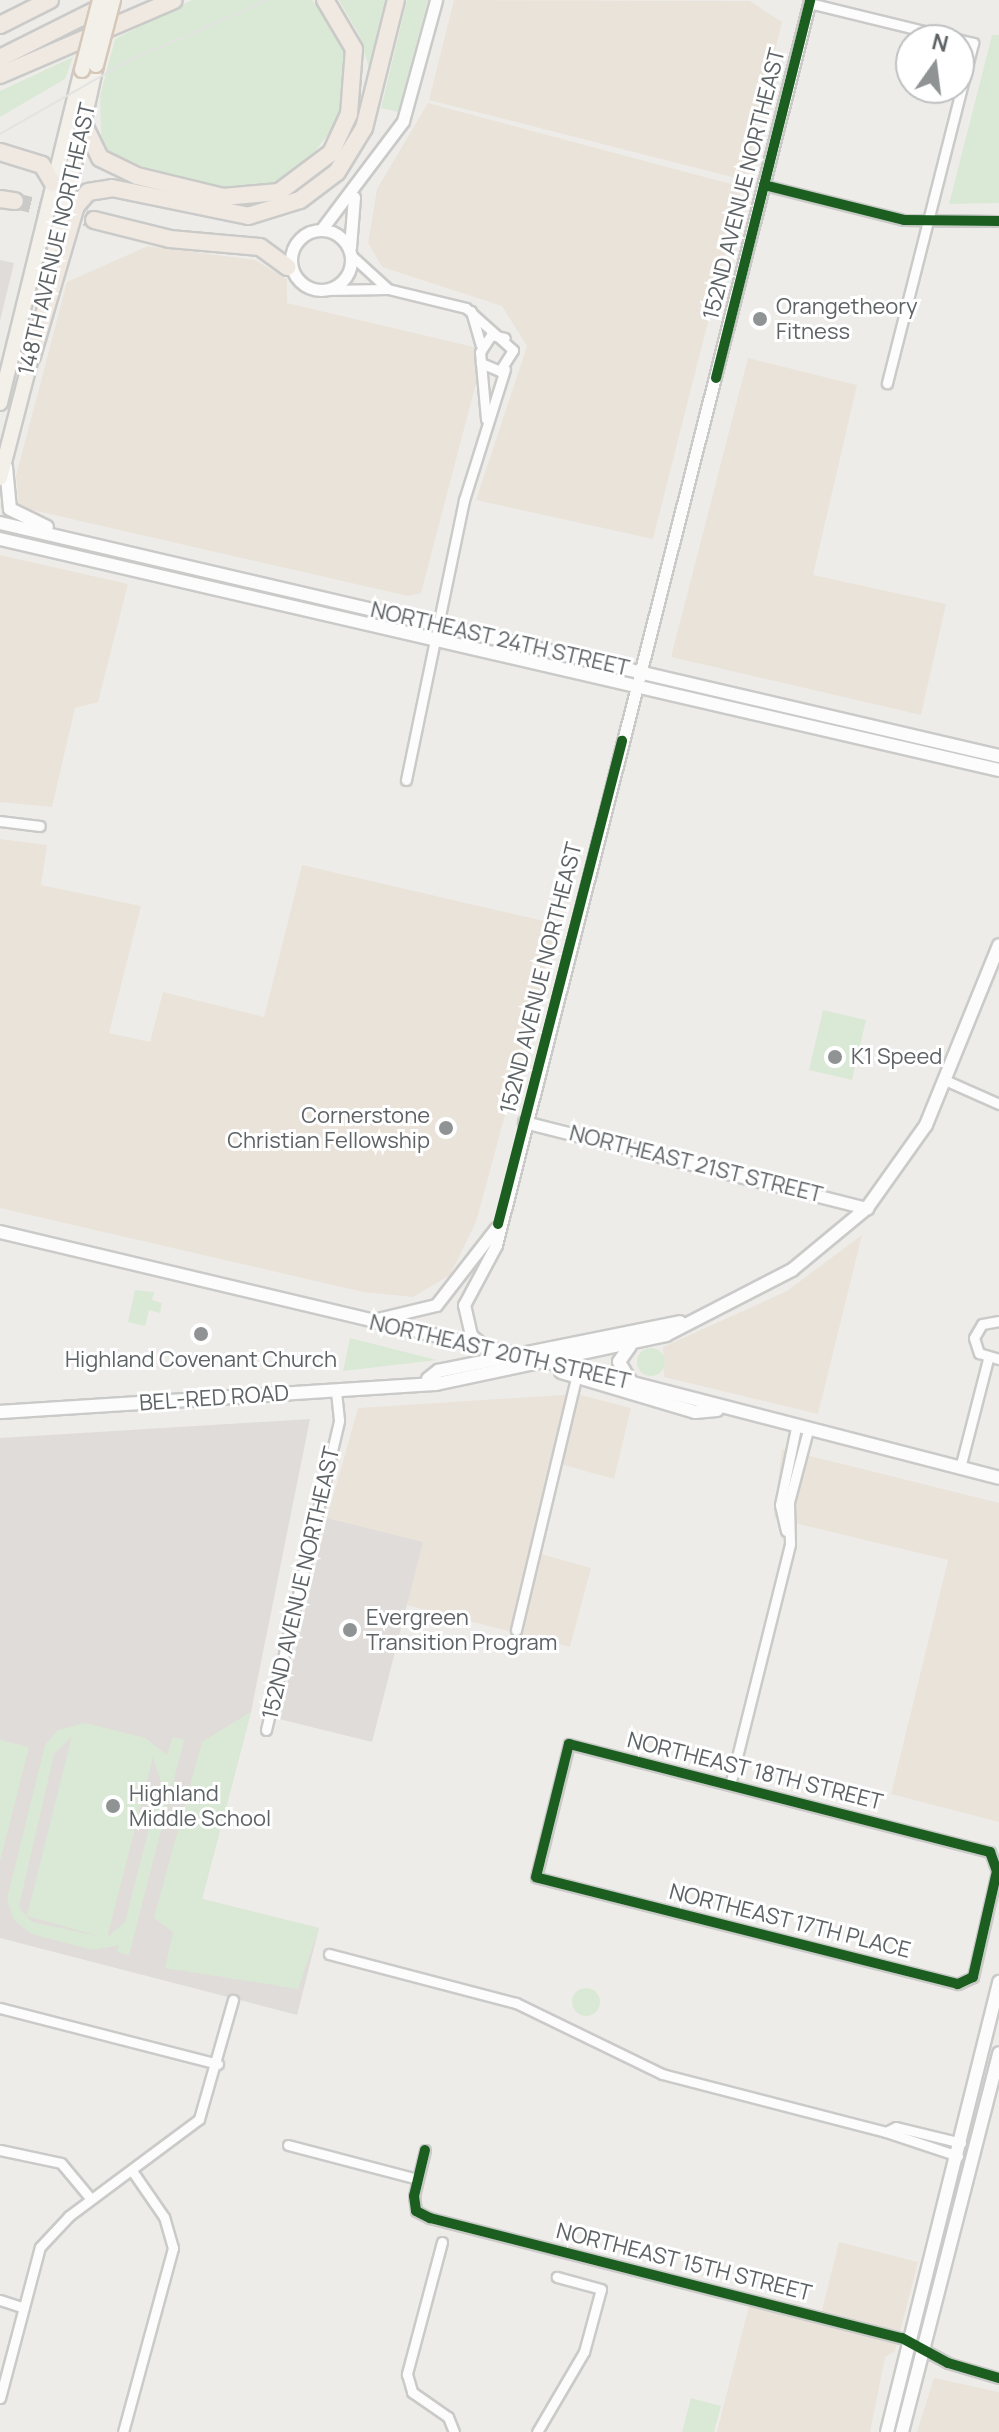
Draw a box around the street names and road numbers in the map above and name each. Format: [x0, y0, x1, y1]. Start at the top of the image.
street label: 152ND AVENUE NORTHEAST [697, 46, 791, 322]
street label: 148TH AVENUE NORTHEAST [13, 100, 101, 378]
street label: NORTHEAST 24TH STREET [368, 596, 632, 682]
street label: 152ND AVENUE NORTHEAST [494, 840, 588, 1116]
street label: NORTHEAST 21ST STREET [566, 1120, 826, 1208]
street label: NORTHEAST 20TH STREET [367, 1309, 633, 1395]
street label: BEL-RED ROAD [138, 1380, 290, 1416]
street label: 152ND AVENUE NORTHEAST [257, 1444, 345, 1722]
street label: NORTHEAST 18TH STREET [624, 1726, 886, 1816]
street label: NORTHEAST 17TH PLACE [666, 1878, 914, 1964]
street label: NORTHEAST 15TH STREET [553, 2217, 815, 2307]

